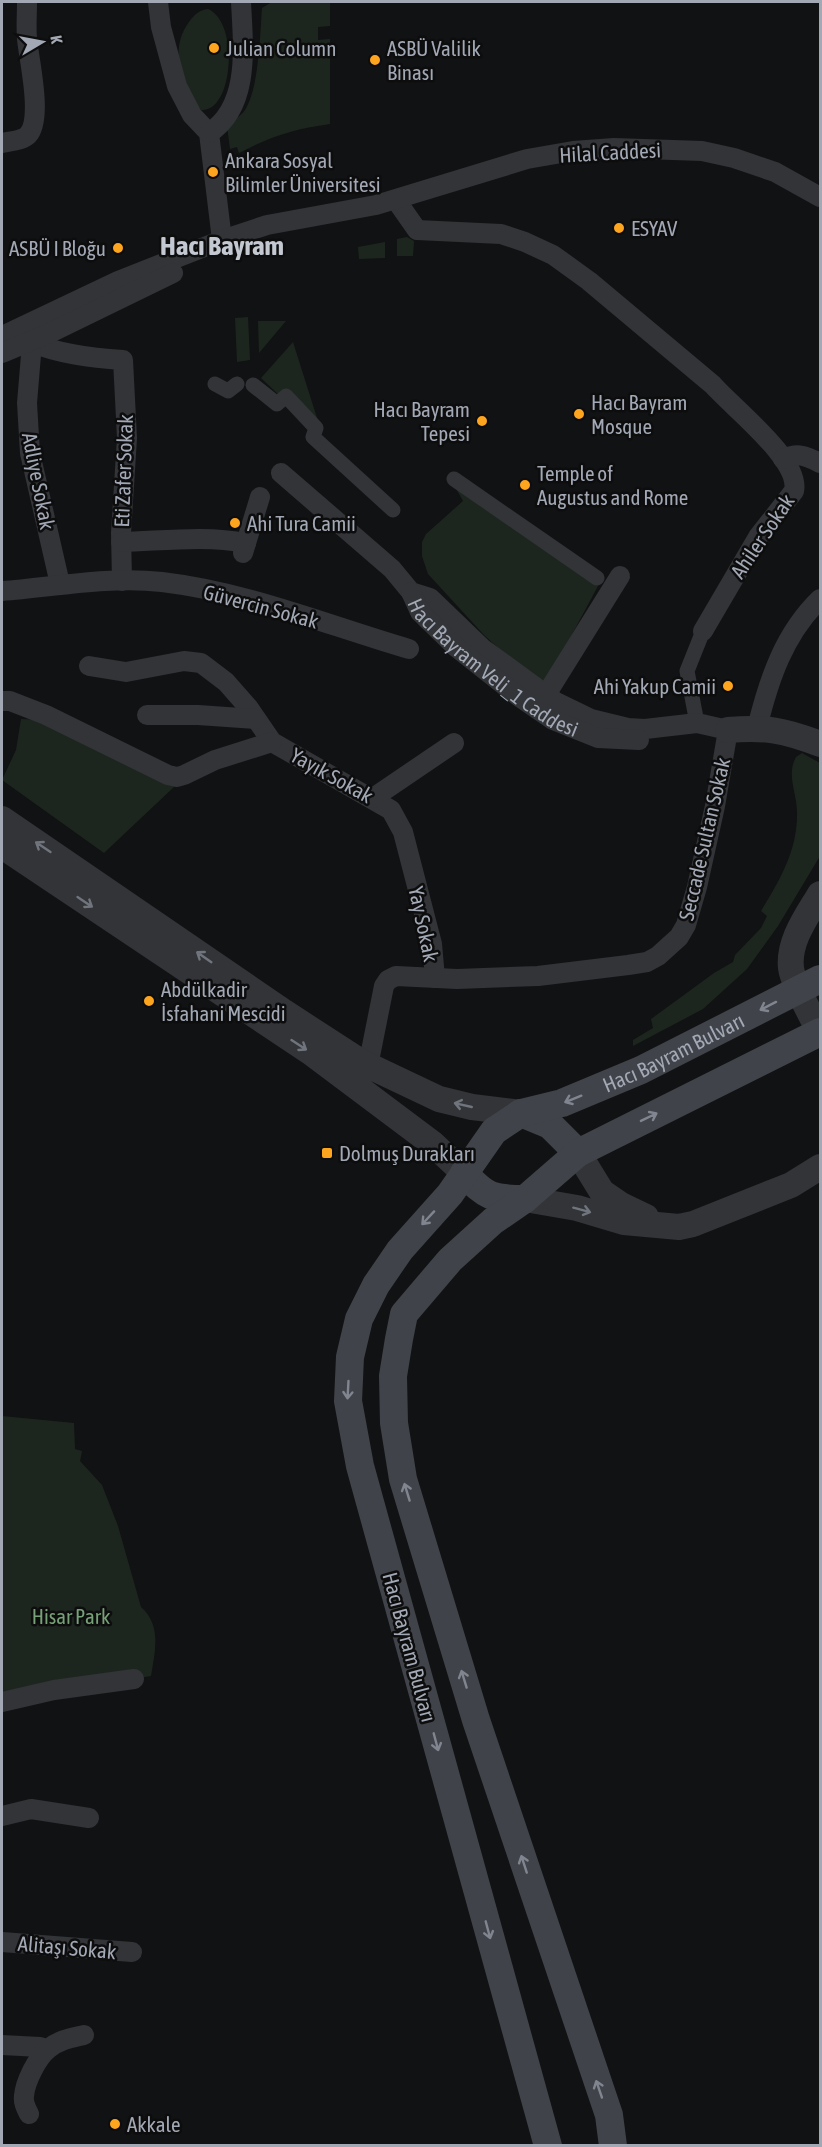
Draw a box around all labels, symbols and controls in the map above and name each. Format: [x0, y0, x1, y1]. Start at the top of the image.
north arrow [12, 12, 72, 72]
text: K [47, 34, 66, 45]
place label: Julian Column [226, 36, 336, 60]
place label: ASBÜ Valilik Binası [387, 36, 481, 84]
marker: Julian Column [207, 41, 221, 55]
marker: ASBÜ Valilik Binası [368, 53, 382, 67]
street label: Hilal Caddesi [559, 137, 661, 167]
place label: Ankara Sosyal Bilimler Üniversitesi [225, 148, 381, 196]
marker: Ankara Sosyal Bilimler Üniversitesi [206, 165, 220, 179]
place label: ESYAV [631, 216, 678, 240]
marker: ESYAV [612, 221, 626, 235]
district label: Hacı Bayram [160, 230, 284, 261]
place label: ASBÜ I Bloğu [9, 236, 106, 260]
marker: ASBÜ I Bloğu [111, 241, 125, 255]
place label: Hacı Bayram Mosque [591, 390, 687, 438]
place label: Hacı Bayram Tepesi [374, 397, 470, 445]
marker: Hacı Bayram Mosque [572, 407, 586, 421]
street label: Eti Zafer Sokak [109, 414, 137, 528]
marker: Hacı Bayram Tepesi [475, 414, 489, 428]
street label: Adliye Sokak [18, 430, 60, 532]
place label: Temple of Augustus and Rome [537, 461, 688, 509]
marker: Temple of Augustus and Rome [518, 478, 532, 492]
street label: Ahiler Sokak [725, 489, 799, 583]
place label: Ahi Tura Camii [247, 511, 356, 535]
marker: Ahi Tura Camii [228, 516, 242, 530]
street label: Güvercin Sokak [201, 579, 321, 633]
street label: Hacı Bayram Veli_1 Caddesi [403, 594, 582, 741]
place label: Ahi Yakup Camii [594, 674, 716, 698]
marker: Ahi Yakup Camii [721, 679, 735, 693]
street label: Yayık Sokak [287, 743, 377, 807]
street label: Seccade Sultan Sokak [674, 755, 734, 923]
one-way arrow [35, 841, 52, 853]
street label: Yay Sokak [404, 884, 444, 964]
one-way arrow [76, 896, 93, 908]
one-way arrow [196, 951, 213, 963]
place label: Abdülkadir İsfahani Mescidi [161, 977, 286, 1025]
marker: Abdülkadir İsfahani Mescidi [142, 994, 156, 1008]
one-way arrow [760, 1000, 778, 1012]
street label: Hacı Bayram Bulvarı [599, 1008, 748, 1097]
one-way arrow [291, 1039, 307, 1051]
one-way arrow [565, 1094, 583, 1105]
one-way arrow [454, 1098, 473, 1110]
one-way arrow [640, 1111, 658, 1123]
place label: Dolmuş Durakları [339, 1141, 475, 1165]
marker: Dolmuş Durakları [320, 1146, 334, 1160]
one-way arrow [572, 1204, 591, 1216]
one-way arrow [421, 1210, 435, 1225]
one-way arrow [343, 1380, 354, 1400]
one-way arrow [401, 1483, 412, 1502]
street label: Hacı Bayram Bulvarı [378, 1569, 442, 1725]
park label: Hisar Park [32, 1604, 110, 1628]
one-way arrow [458, 1670, 469, 1689]
one-way arrow [431, 1732, 442, 1751]
one-way arrow [518, 1855, 529, 1874]
one-way arrow [483, 1920, 495, 1939]
street label: Alitaşı Sokak [17, 1931, 117, 1963]
one-way arrow [593, 2080, 604, 2099]
place label: Akkale [127, 2112, 180, 2136]
marker: Akkale [108, 2117, 122, 2131]

